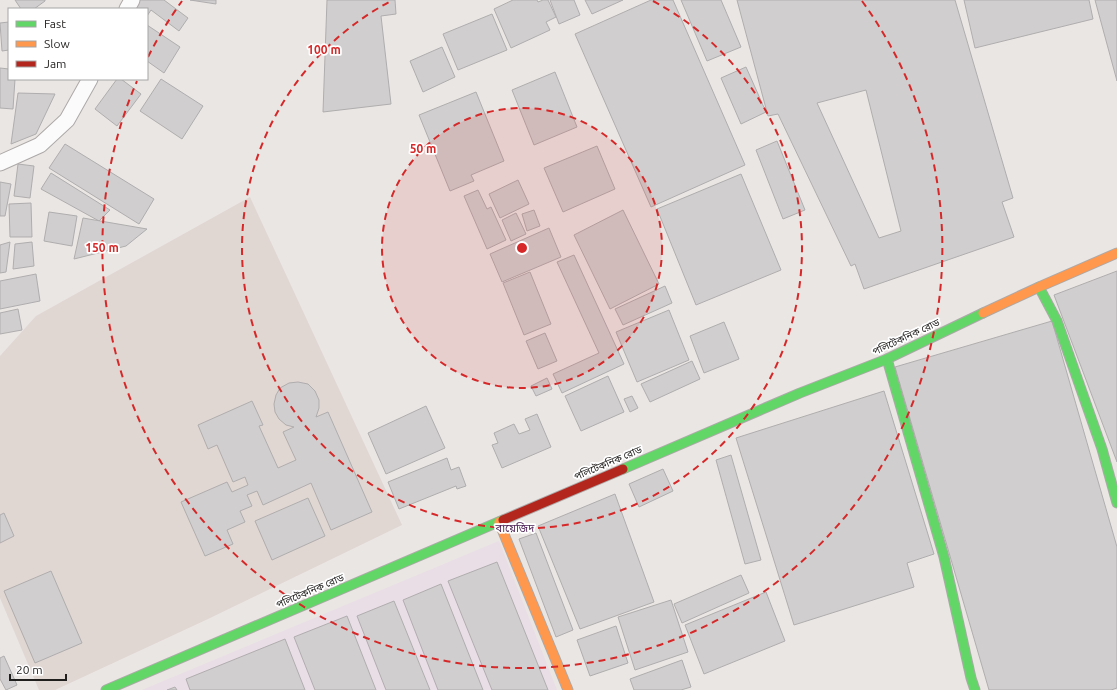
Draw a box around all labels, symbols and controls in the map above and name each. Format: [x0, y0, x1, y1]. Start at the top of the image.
legend [8, 8, 148, 80]
text: Fast [44, 17, 66, 30]
text: Slow [44, 37, 70, 50]
text: 100 m [307, 43, 341, 56]
text: Jam [44, 57, 66, 70]
text: 50 m [410, 142, 436, 155]
text: 150 m [85, 241, 119, 254]
centre of rings [515, 241, 529, 255]
street label: পলিটেকনিক রোড [871, 316, 942, 357]
street label: পলিটেকনিক রোড [572, 443, 644, 482]
district label: বায়েজিদ [495, 522, 535, 534]
street label: পলিটেকনিক রোড [274, 571, 346, 610]
scale bar [10, 656, 66, 682]
text: 20 m [16, 663, 43, 676]

